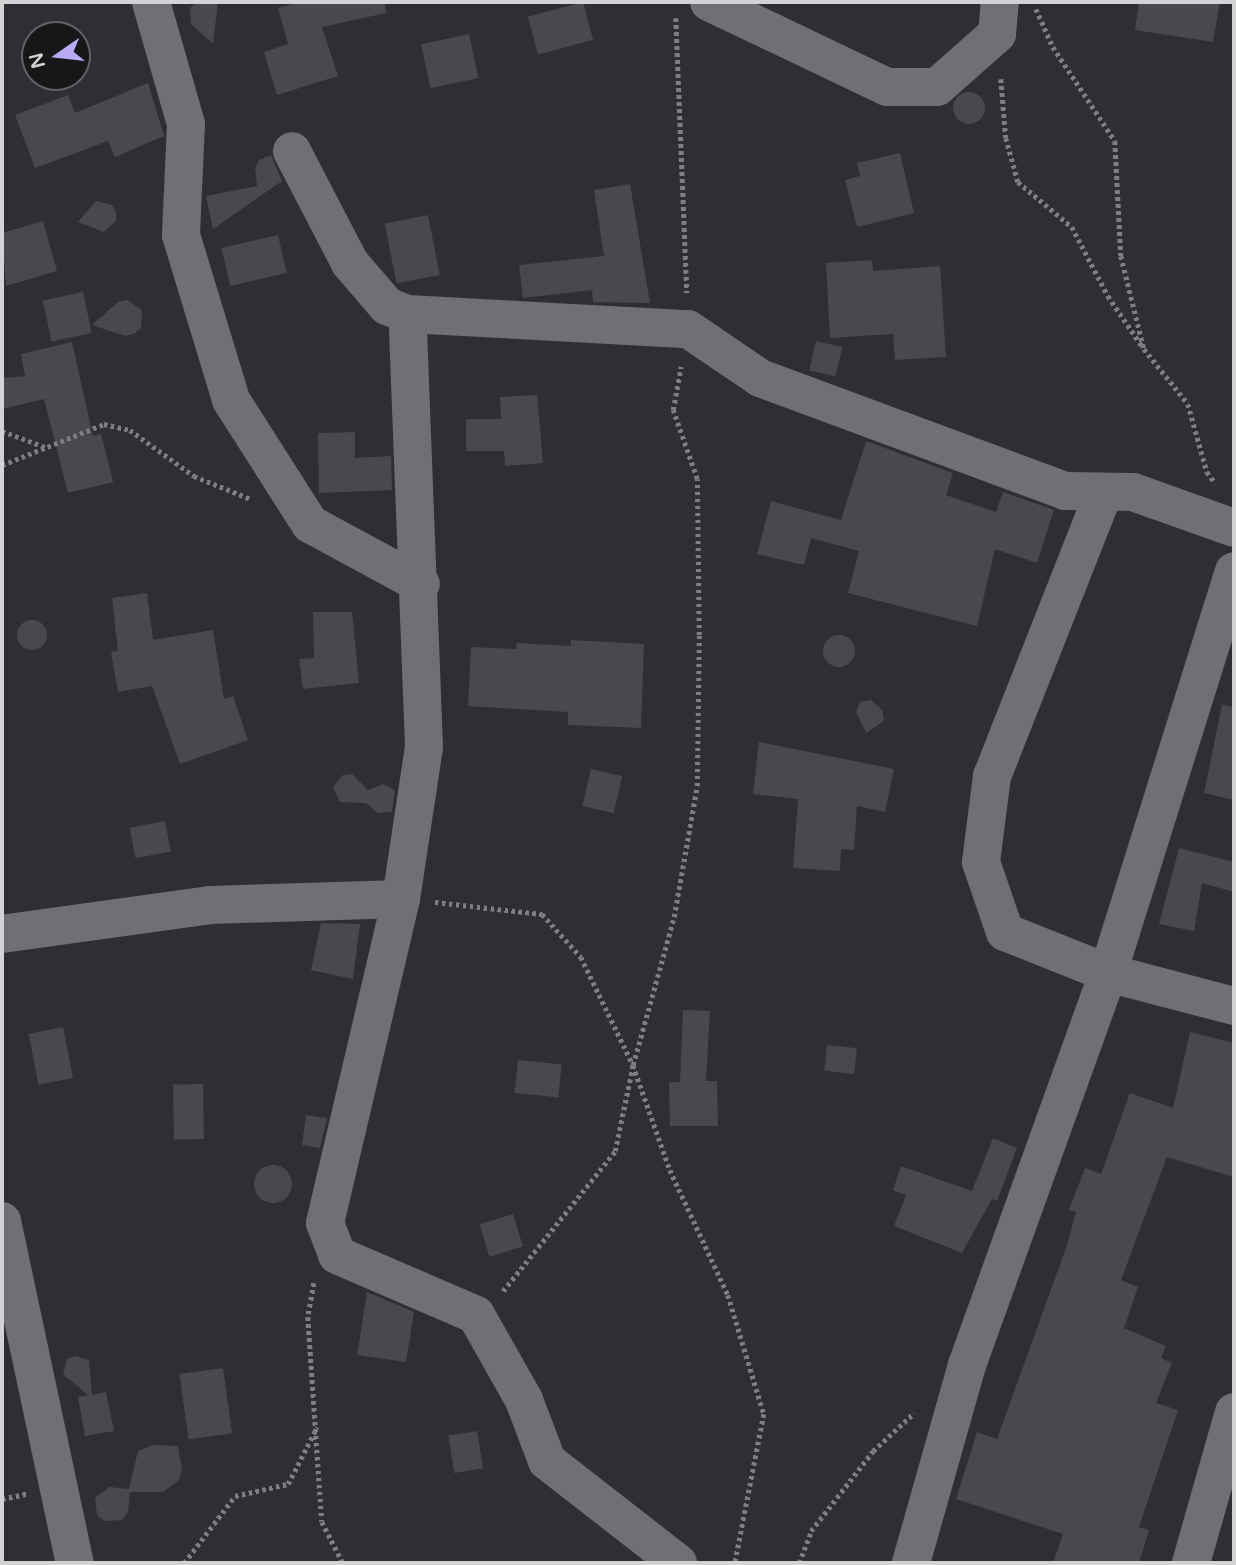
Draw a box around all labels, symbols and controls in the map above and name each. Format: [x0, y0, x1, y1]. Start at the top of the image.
north arrow [21, 21, 91, 91]
text: N [25, 51, 50, 71]

